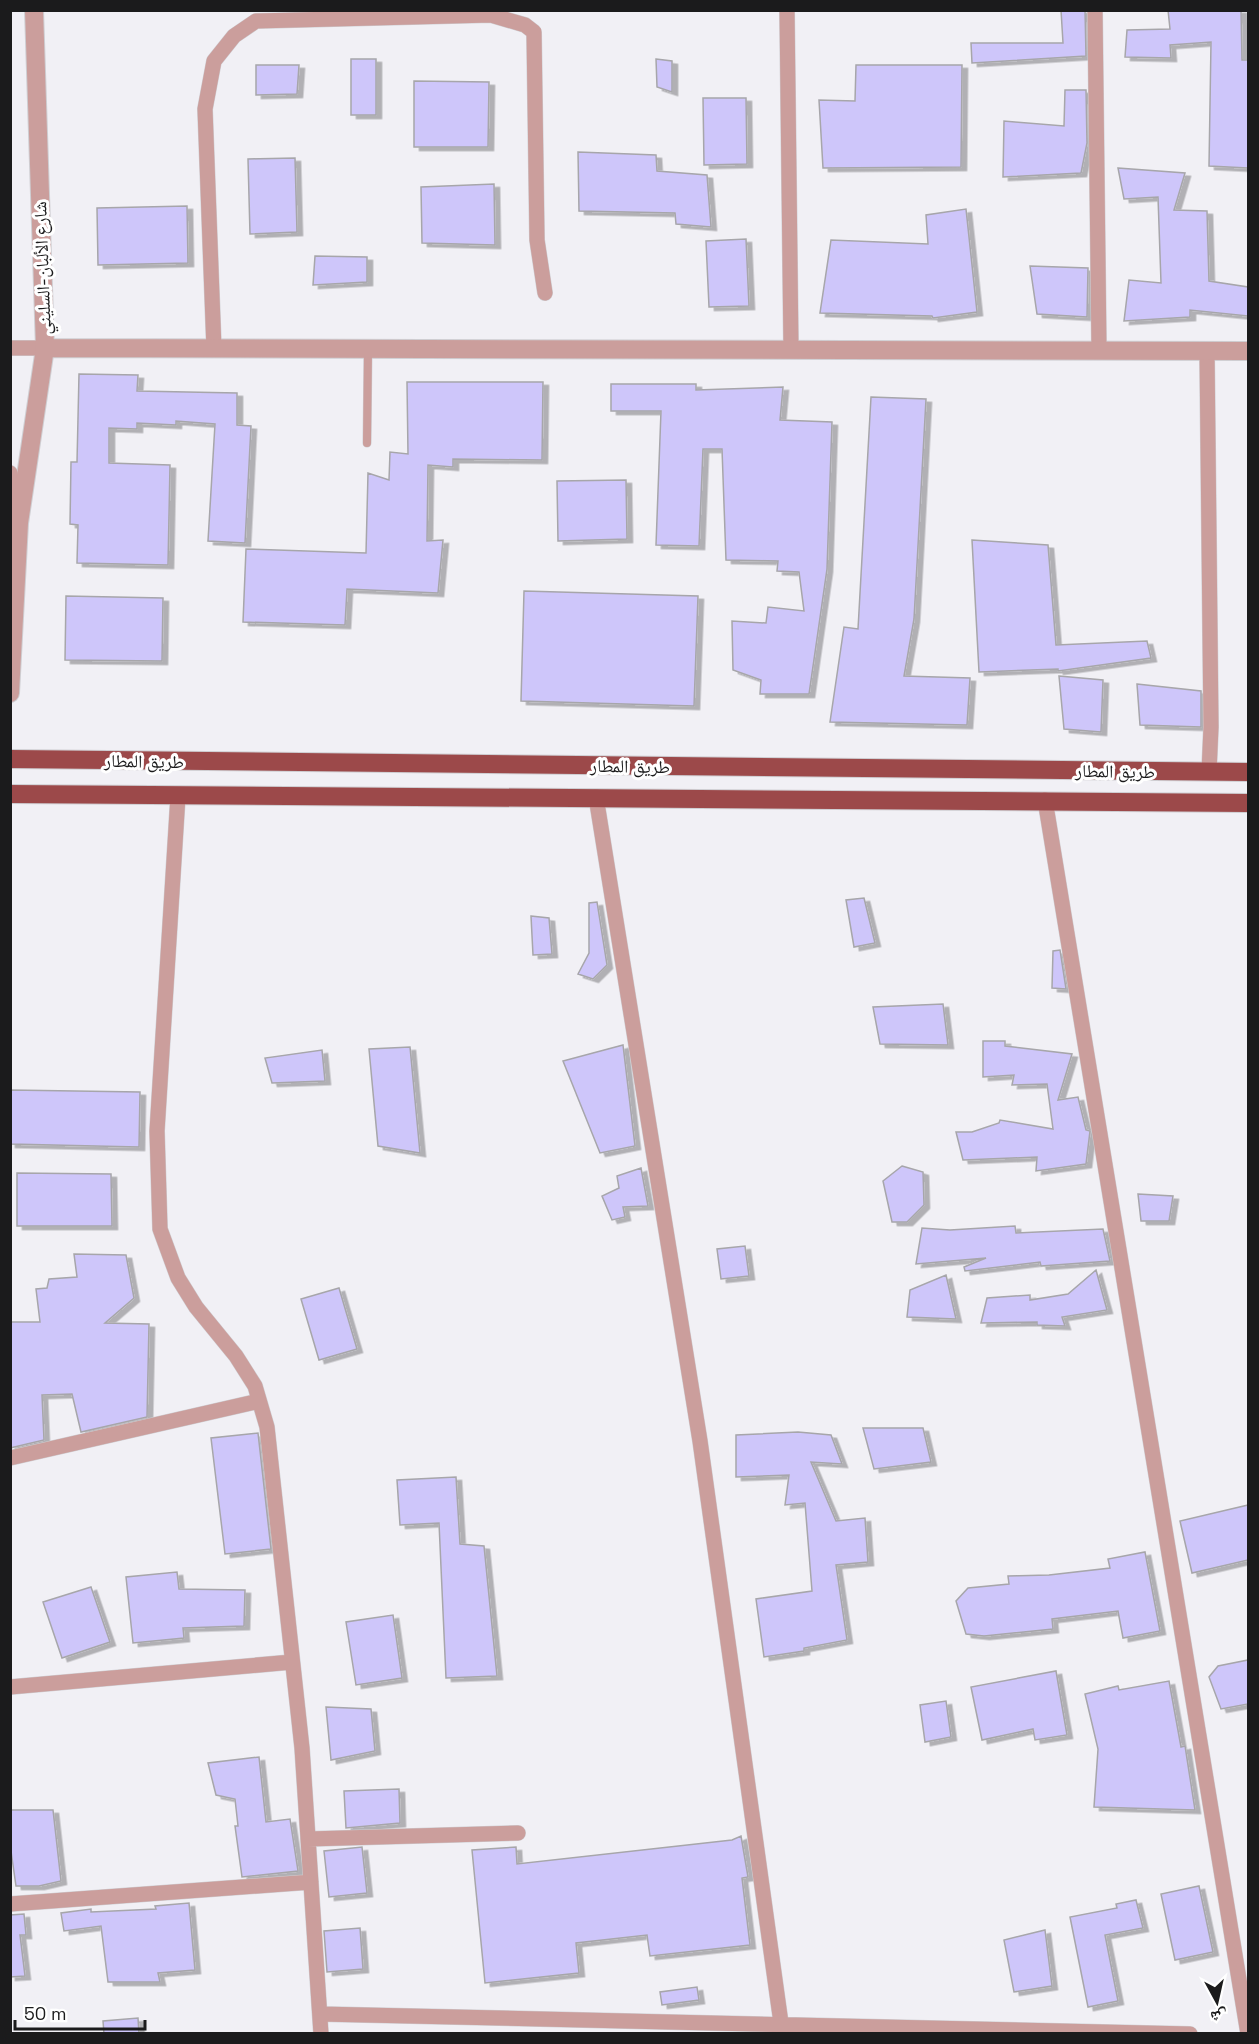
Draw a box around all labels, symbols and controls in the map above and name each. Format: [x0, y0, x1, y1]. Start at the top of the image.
street label: شارع الألبان-السليني [28, 201, 59, 335]
street label: طريق المطار [103, 749, 184, 773]
street label: طريق المطار [589, 754, 670, 778]
street label: طريق المطار [1074, 759, 1155, 783]
north arrow [1187, 1972, 1247, 2032]
scale bar [15, 1993, 146, 2031]
text: 50 m [24, 2002, 66, 2025]
text: ش [1209, 2005, 1229, 2028]

